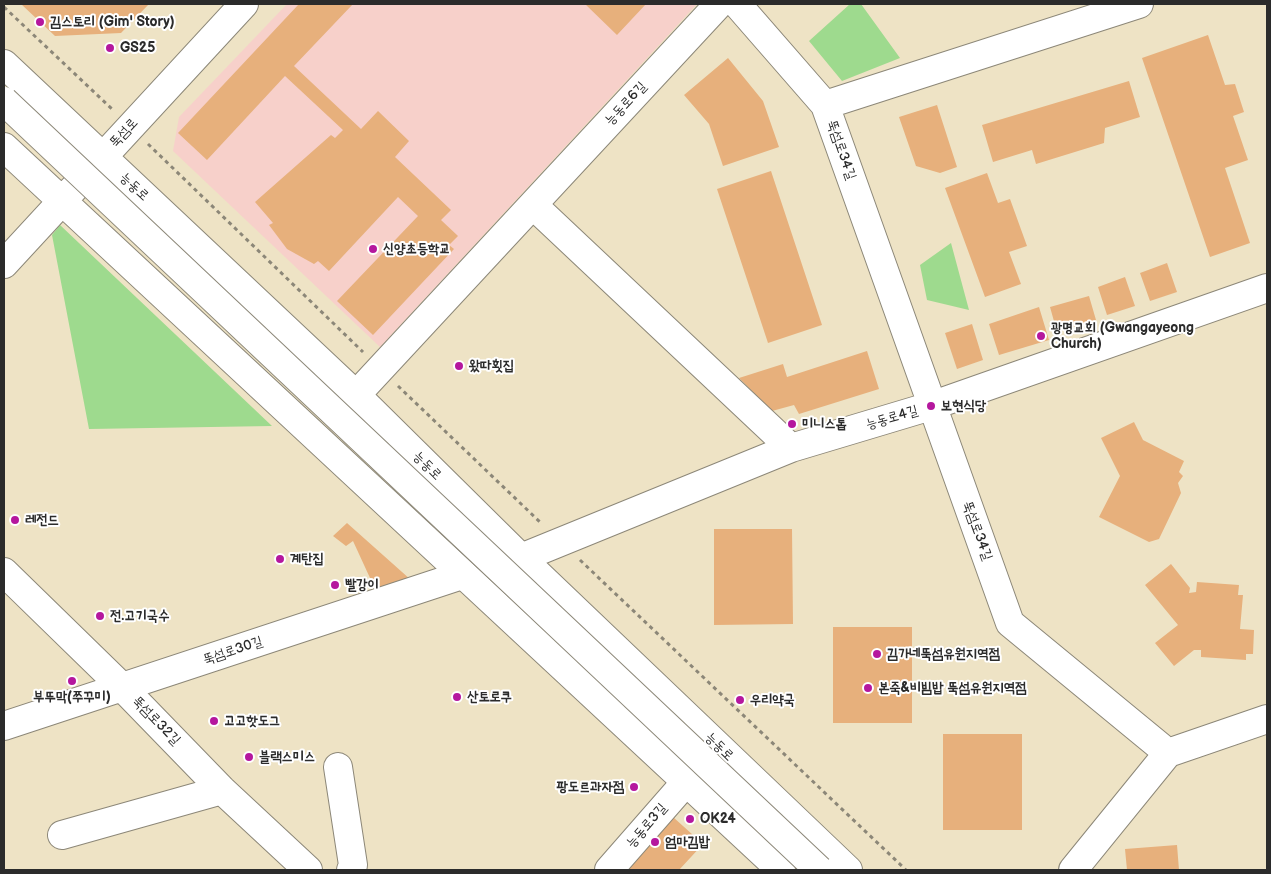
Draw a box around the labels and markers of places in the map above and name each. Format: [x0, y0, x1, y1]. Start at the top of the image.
place label: 김스토리 (Gim' Story) [50, 14, 175, 30]
marker: 김스토리 (Gim' Story) [34, 16, 46, 28]
place label: GS25 [120, 40, 155, 56]
marker: GS25 [104, 42, 116, 54]
place label: 신양초등학교 [383, 241, 451, 257]
marker: 신양초등학교 [367, 243, 379, 255]
place label: 광명교회 (Gwangayeong Church) [1051, 320, 1194, 352]
marker: 광명교회 (Gwangayeong Church) [1035, 330, 1047, 342]
place label: 왔따횟집 [469, 358, 514, 374]
marker: 왔따횟집 [453, 360, 465, 372]
place label: 보현식당 [941, 398, 986, 414]
marker: 보현식당 [925, 400, 937, 412]
place label: 미니스톱 [802, 416, 847, 432]
marker: 미니스톱 [786, 418, 798, 430]
place label: 레전드 [25, 512, 59, 528]
marker: 레전드 [9, 514, 21, 526]
place label: 계탄집 [290, 551, 324, 567]
marker: 계탄집 [274, 553, 286, 565]
place label: 빨강이 [345, 577, 379, 593]
marker: 빨강이 [329, 579, 341, 591]
place label: 전.고기국수 [110, 608, 169, 624]
marker: 전.고기국수 [94, 610, 106, 622]
place label: 김가네뚝섬유원지역점 [887, 646, 1000, 662]
marker: 김가네뚝섬유원지역점 [871, 648, 883, 660]
marker: 부뚜막(쭈꾸미) [66, 675, 78, 687]
place label: 본죽&비빔밥 뚝섬유원지역점 [878, 680, 1026, 696]
marker: 본죽&비빔밥 뚝섬유원지역점 [862, 682, 874, 694]
place label: 부뚜막(쭈꾸미) [33, 689, 111, 705]
place label: 산토로쿠 [467, 689, 512, 705]
marker: 산토로쿠 [451, 691, 463, 703]
place label: 우리약국 [750, 692, 795, 708]
marker: 우리약국 [734, 694, 746, 706]
place label: 고고핫도그 [224, 713, 280, 729]
marker: 고고핫도그 [208, 715, 220, 727]
place label: 블랙스미스 [259, 749, 315, 765]
marker: 블랙스미스 [243, 751, 255, 763]
place label: 팡도르과자점 [556, 779, 624, 795]
marker: 팡도르과자점 [628, 781, 640, 793]
place label: OK24 [700, 811, 736, 827]
marker: OK24 [684, 813, 696, 825]
place label: 엄마김밥 [665, 834, 710, 850]
marker: 엄마김밥 [649, 836, 661, 848]

